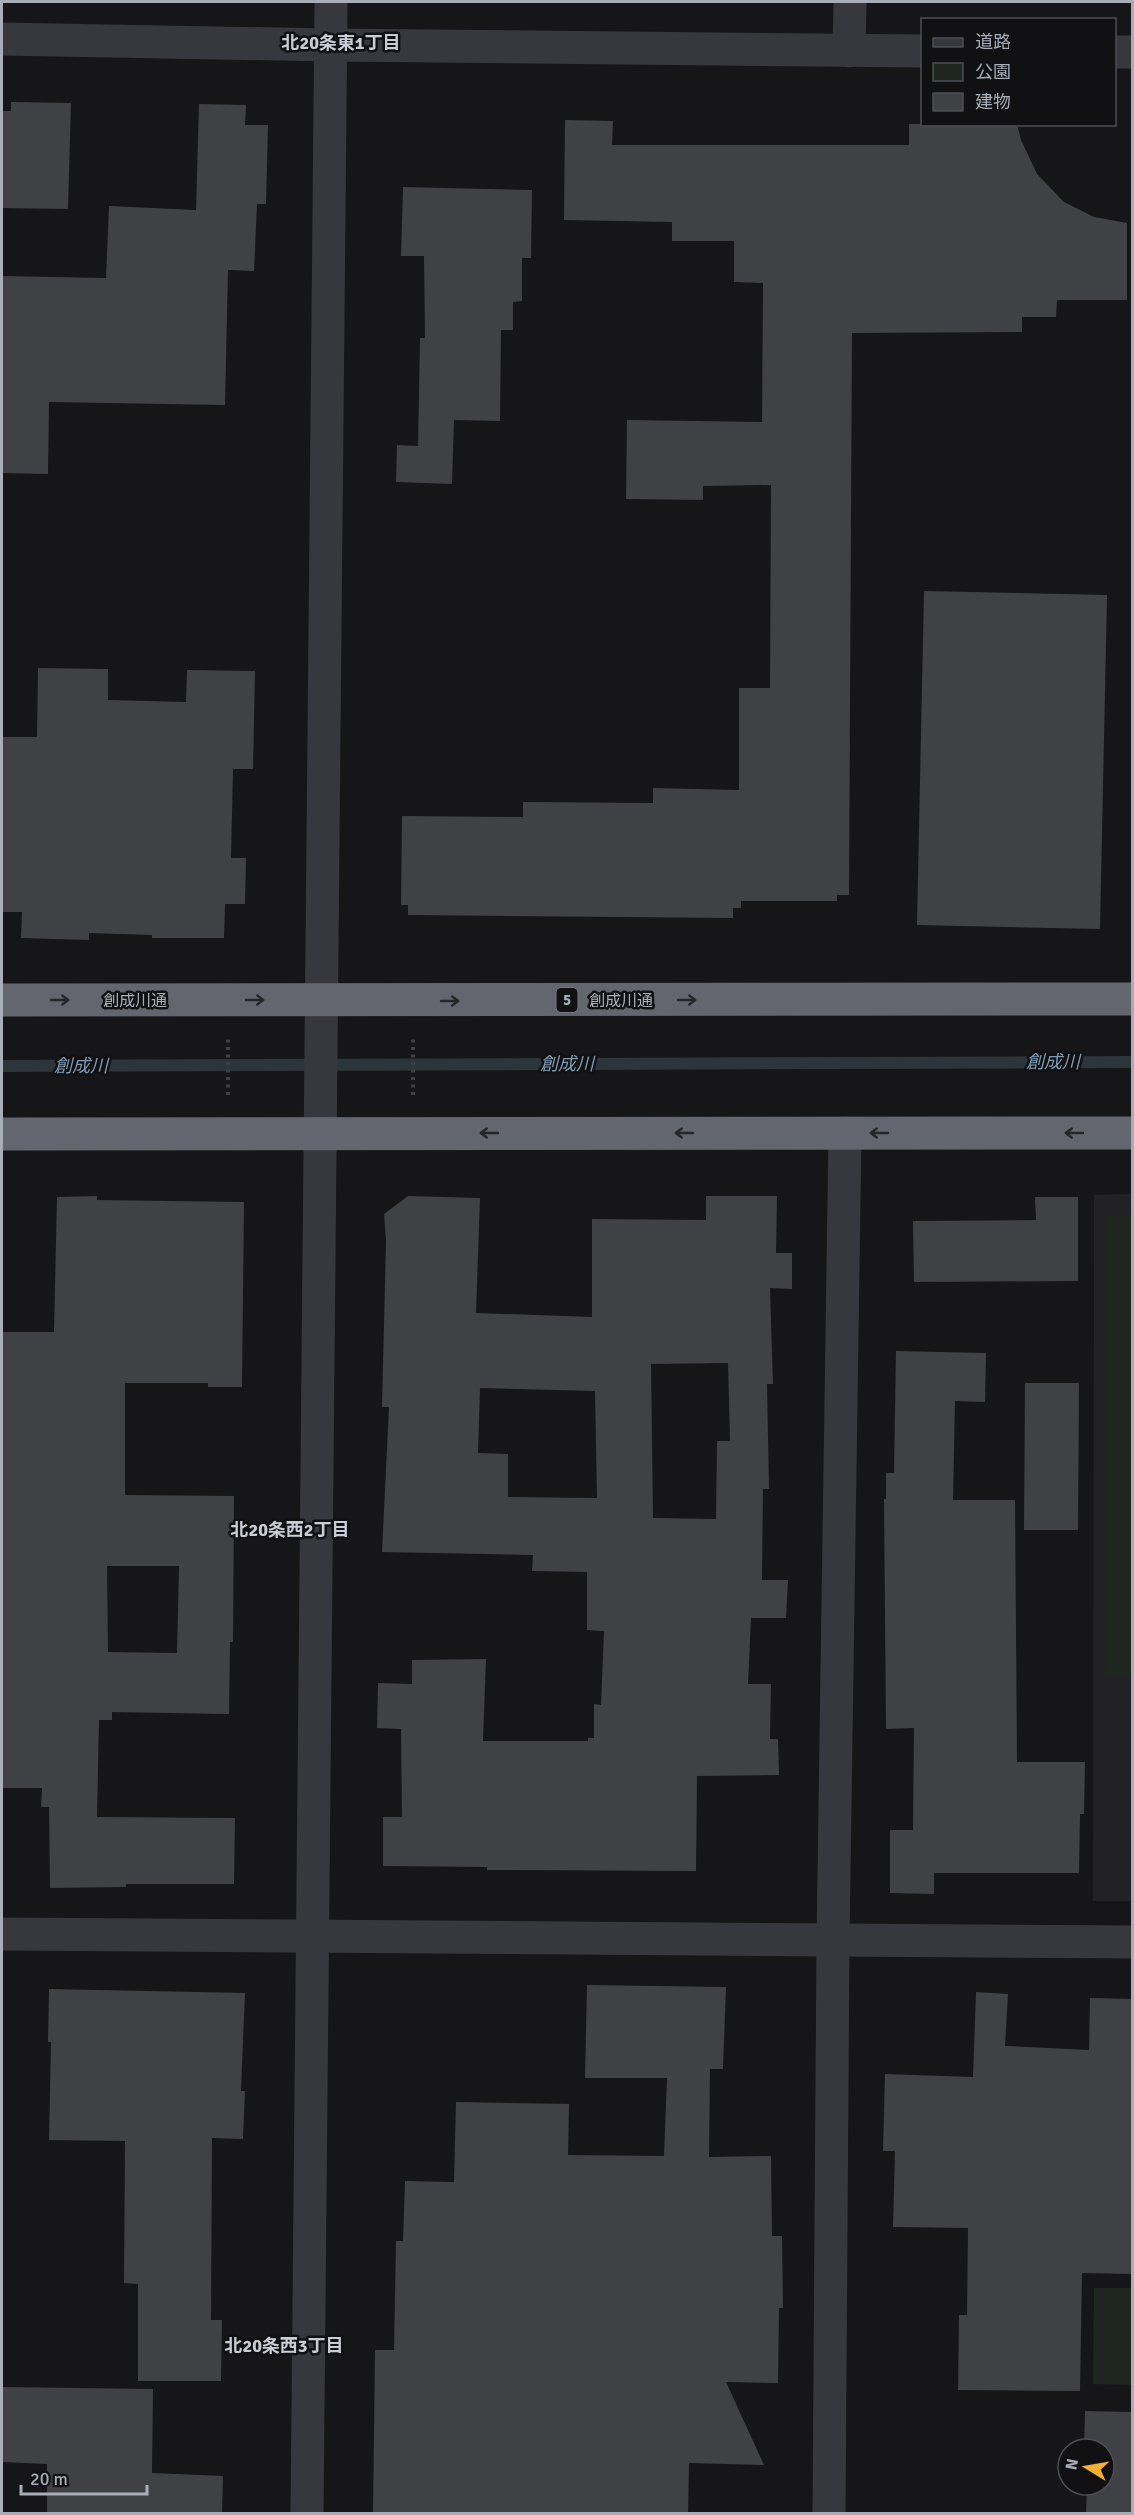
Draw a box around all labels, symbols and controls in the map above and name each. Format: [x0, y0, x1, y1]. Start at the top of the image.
legend [921, 18, 1116, 126]
text: 道路 [975, 31, 1011, 53]
district label: 北20条東1丁目 [281, 32, 401, 54]
text: 公園 [975, 61, 1011, 83]
text: 建物 [975, 91, 1011, 113]
road number: 5 [556, 988, 578, 1012]
street label: 創成川通 [103, 991, 167, 1011]
street label: 創成川通 [589, 991, 653, 1011]
one-way arrow [49, 994, 69, 1006]
one-way arrow [244, 994, 264, 1006]
one-way arrow [676, 994, 696, 1006]
one-way arrow [439, 995, 459, 1007]
water label: 創成川 [1026, 1051, 1082, 1073]
water label: 創成川 [540, 1053, 596, 1075]
water label: 創成川 [54, 1055, 110, 1077]
one-way arrow [480, 1127, 500, 1139]
one-way arrow [675, 1127, 695, 1139]
one-way arrow [870, 1127, 890, 1139]
one-way arrow [1065, 1127, 1085, 1139]
district label: 北20条西2丁目 [230, 1519, 350, 1541]
district label: 北20条西3丁目 [224, 2335, 344, 2357]
north arrow [1056, 2437, 1116, 2497]
text: N [1061, 2457, 1083, 2472]
scale bar [21, 2458, 147, 2496]
text: 20 m [30, 2468, 68, 2490]

